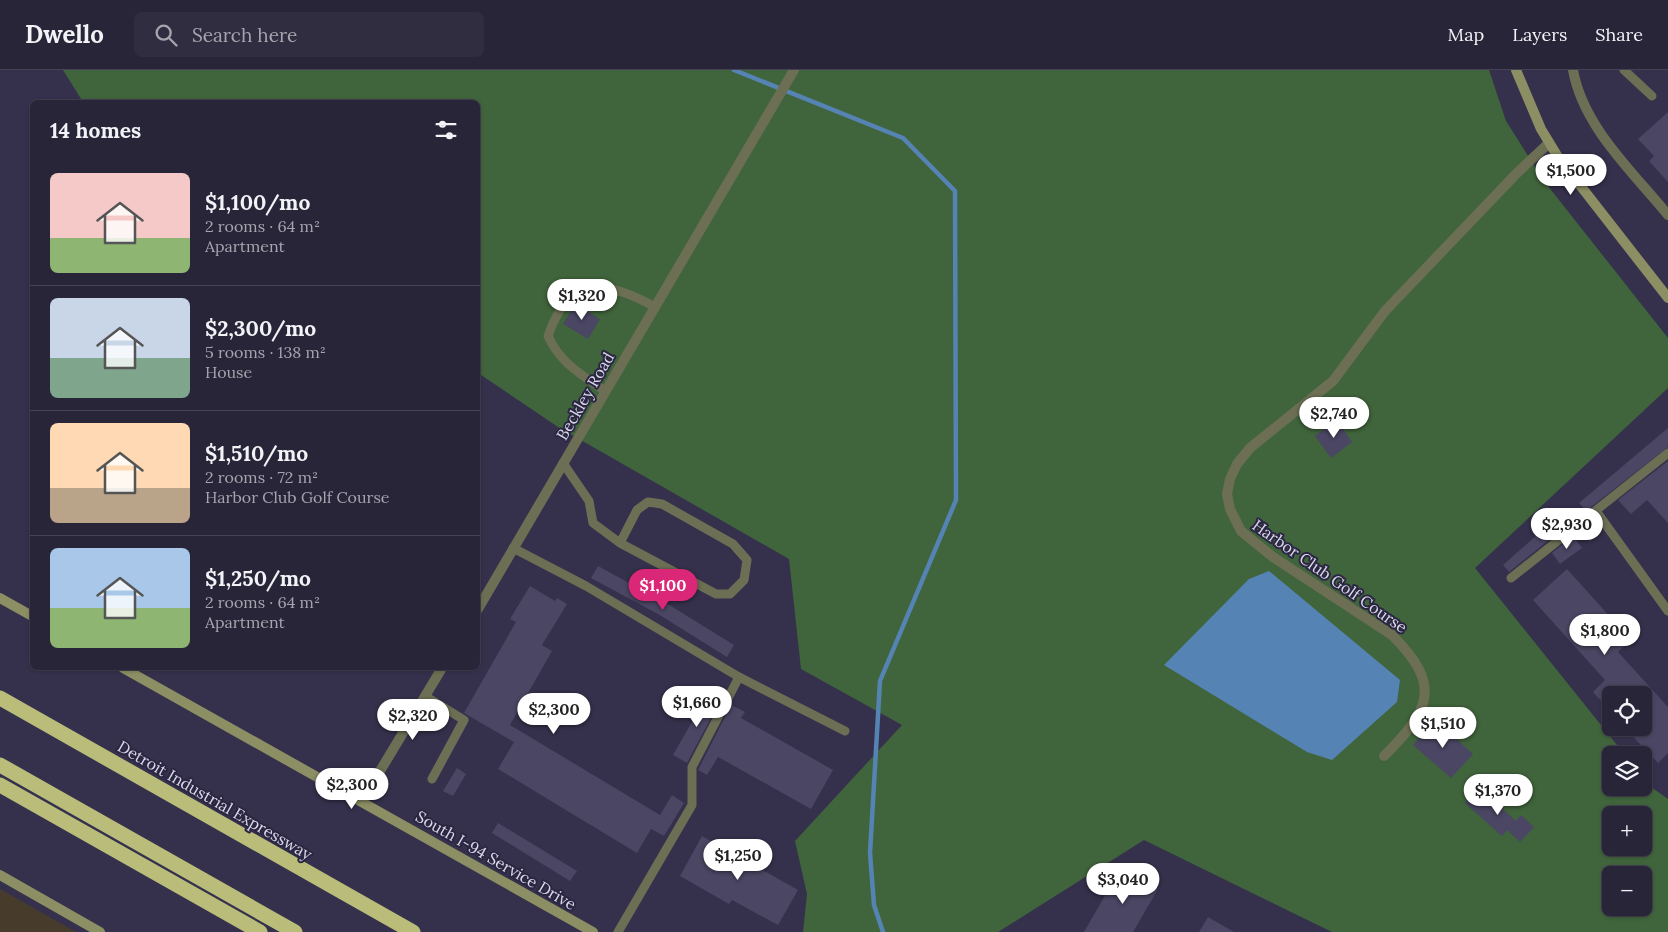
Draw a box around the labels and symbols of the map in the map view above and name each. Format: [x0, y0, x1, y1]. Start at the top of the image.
pin: $1,500 [1530, 154, 1612, 196]
pin: $1,320 [541, 278, 623, 321]
street label: Beckley Road [552, 348, 618, 444]
pin: $2,740 [1293, 396, 1375, 439]
pin: $2,930 [1526, 508, 1608, 550]
street label: Harbor Club Golf Course [1249, 515, 1412, 637]
pin: $1,100 [622, 568, 704, 611]
pin: $1,800 [1564, 614, 1646, 656]
pin: $1,660 [656, 686, 738, 728]
pin: $2,300 [513, 692, 595, 735]
pin: $2,320 [372, 698, 454, 741]
pin: $1,510 [1402, 706, 1484, 749]
street label: Detroit Industrial Expressway [114, 736, 316, 864]
pin: $2,300 [311, 768, 393, 810]
pin: $1,370 [1457, 774, 1539, 816]
street label: South I-94 Service Drive [412, 806, 580, 914]
pin: $1,250 [697, 838, 779, 881]
pin: $3,040 [1082, 862, 1164, 905]

